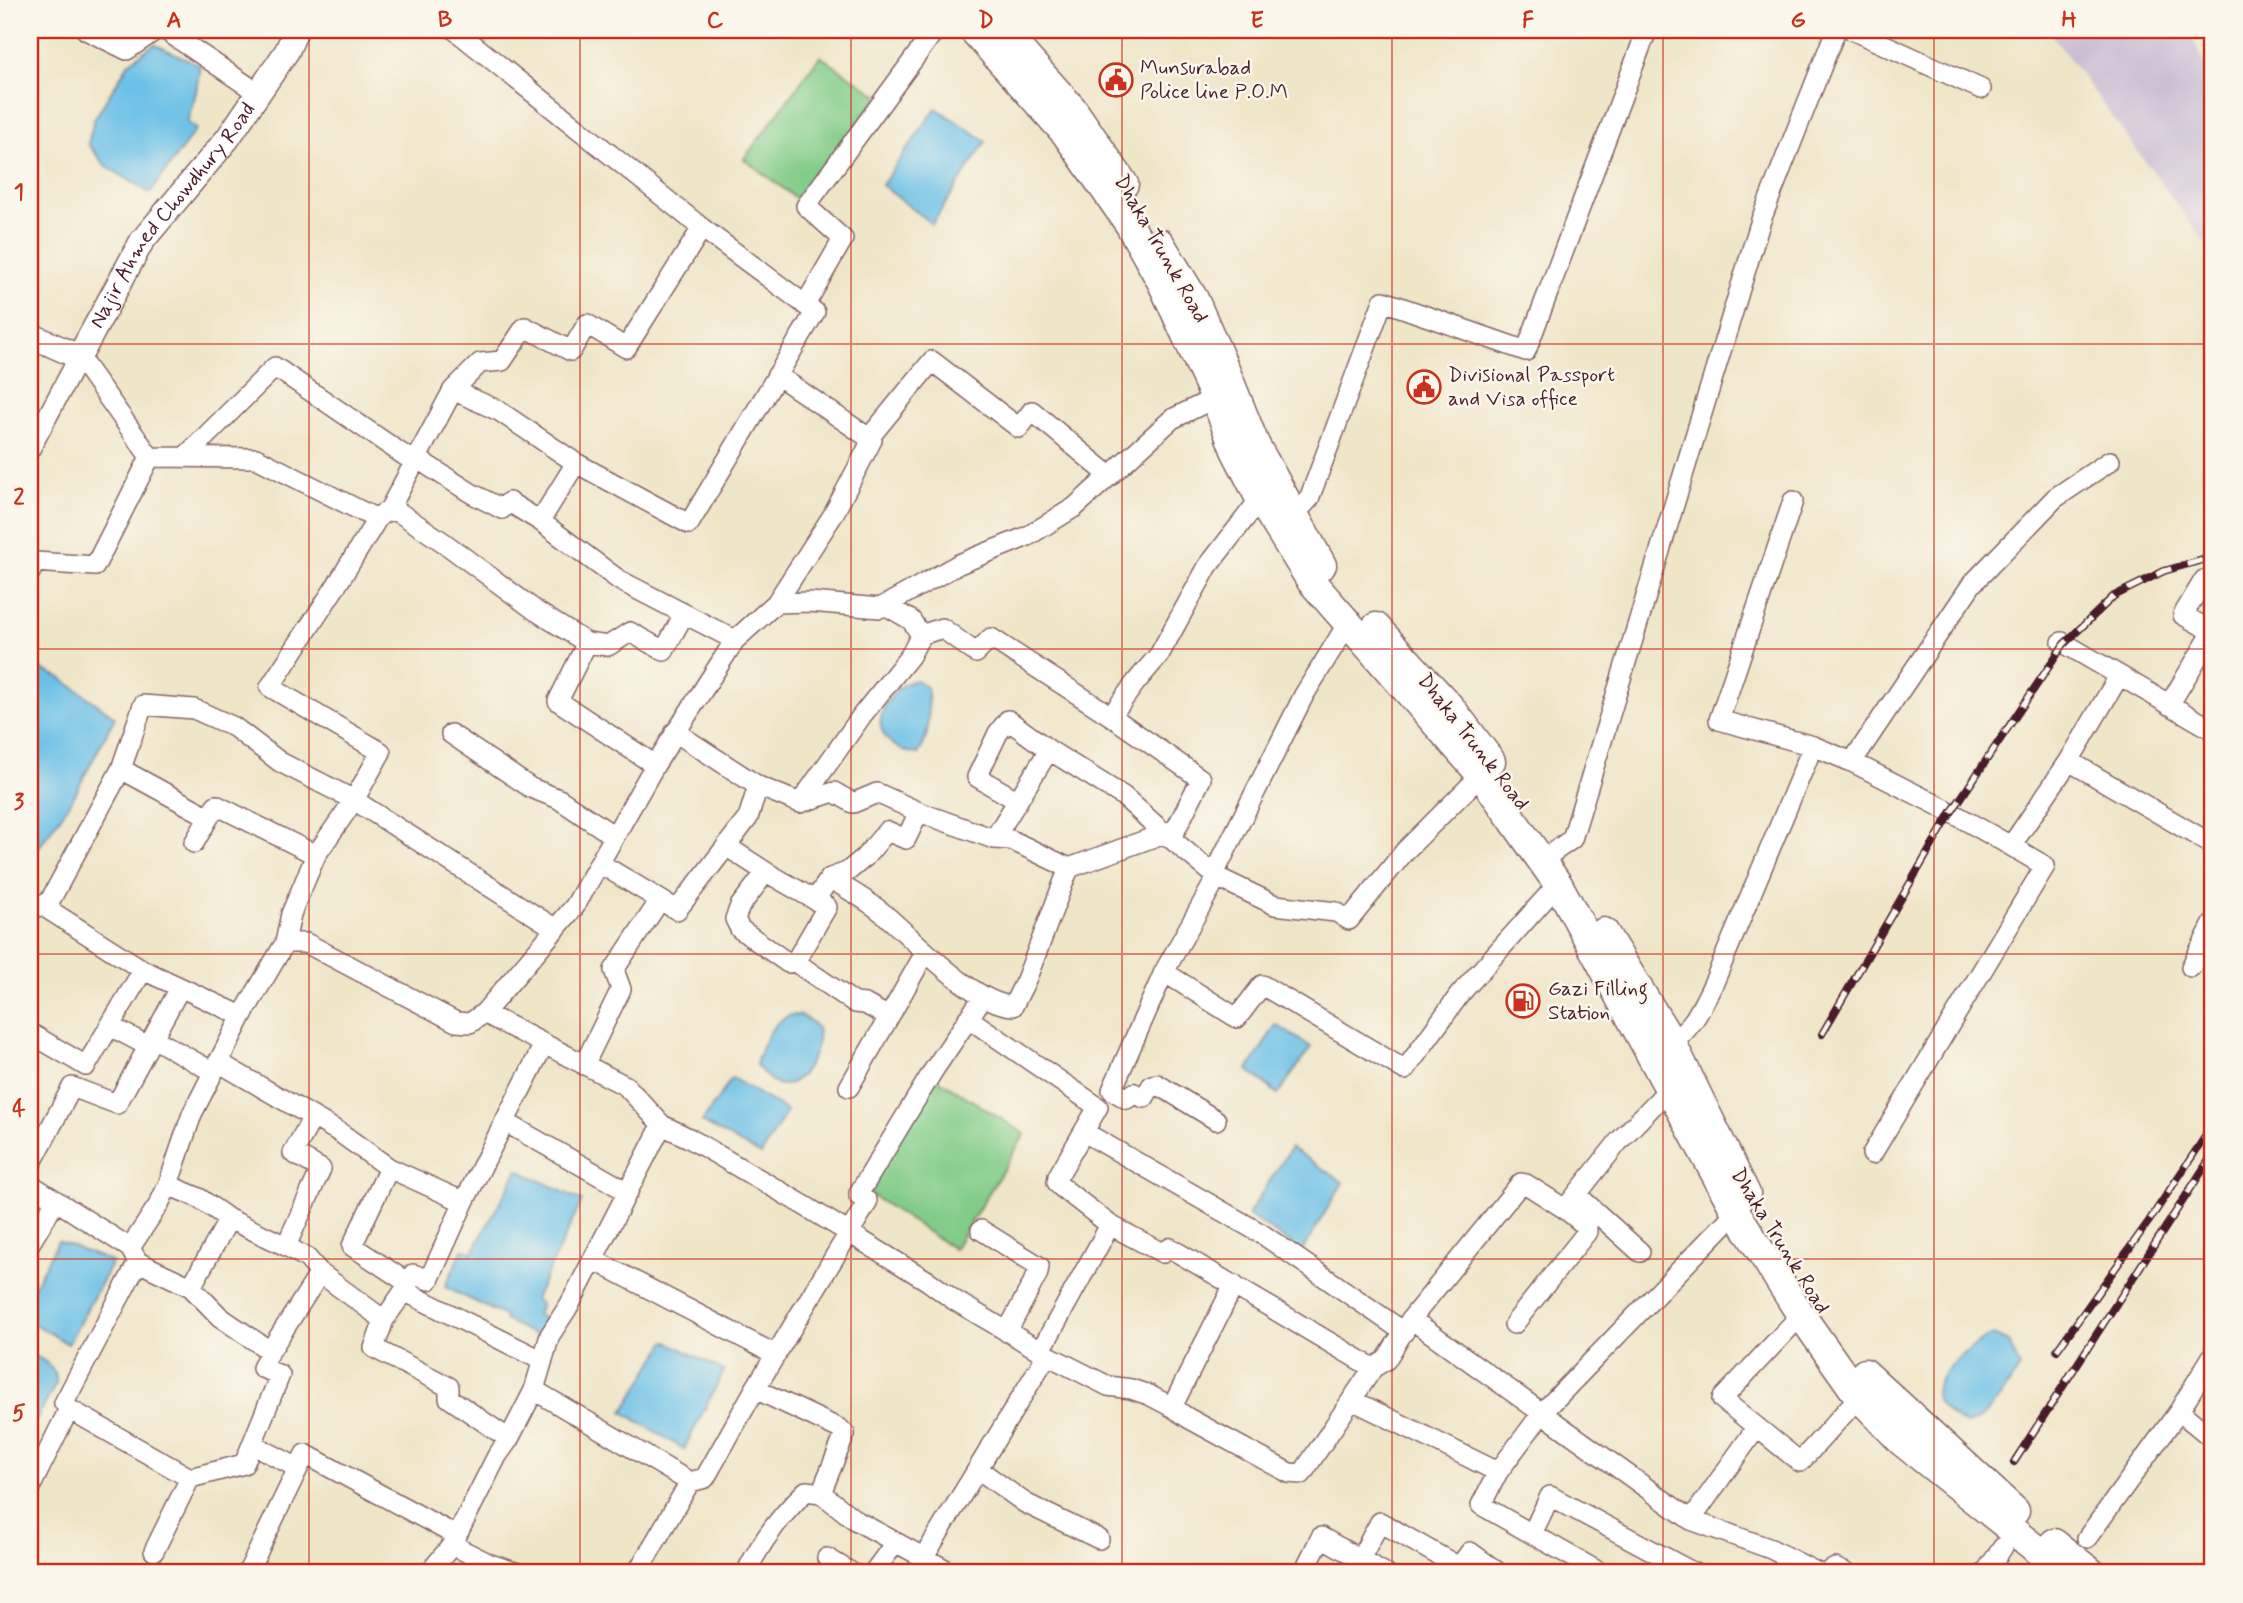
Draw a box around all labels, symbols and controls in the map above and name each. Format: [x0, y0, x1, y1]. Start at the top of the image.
text: A [166, 6, 182, 36]
text: B [438, 6, 453, 36]
text: C [707, 6, 724, 36]
text: D [978, 6, 994, 36]
text: E [1250, 6, 1264, 36]
text: F [1522, 6, 1534, 36]
text: G [1790, 6, 1806, 36]
text: H [2061, 6, 2077, 36]
place label: Munsurabad Police line P.O.M [1140, 54, 1288, 106]
public building icon: Munsurabad Police line P.O.M [1097, 61, 1135, 99]
street label: Najir Ahmed Chowdhury Road [83, 97, 262, 333]
street label: Dhaka Trunk Road [1107, 170, 1215, 328]
text: 1 [14, 178, 24, 208]
place label: Divisional Passport and Visa office [1448, 361, 1615, 413]
public building icon: Divisional Passport and Visa office [1405, 368, 1443, 406]
text: 2 [13, 483, 25, 513]
street label: Dhaka Trunk Road [1411, 668, 1535, 816]
text: 3 [14, 788, 25, 818]
place label: Gazi Filling Station [1548, 975, 1648, 1027]
fuel station icon: Gazi Filling Station [1504, 982, 1542, 1020]
text: 4 [12, 1094, 26, 1124]
street label: Dhaka Trunk Road [1724, 1163, 1836, 1319]
text: 5 [12, 1399, 26, 1429]

